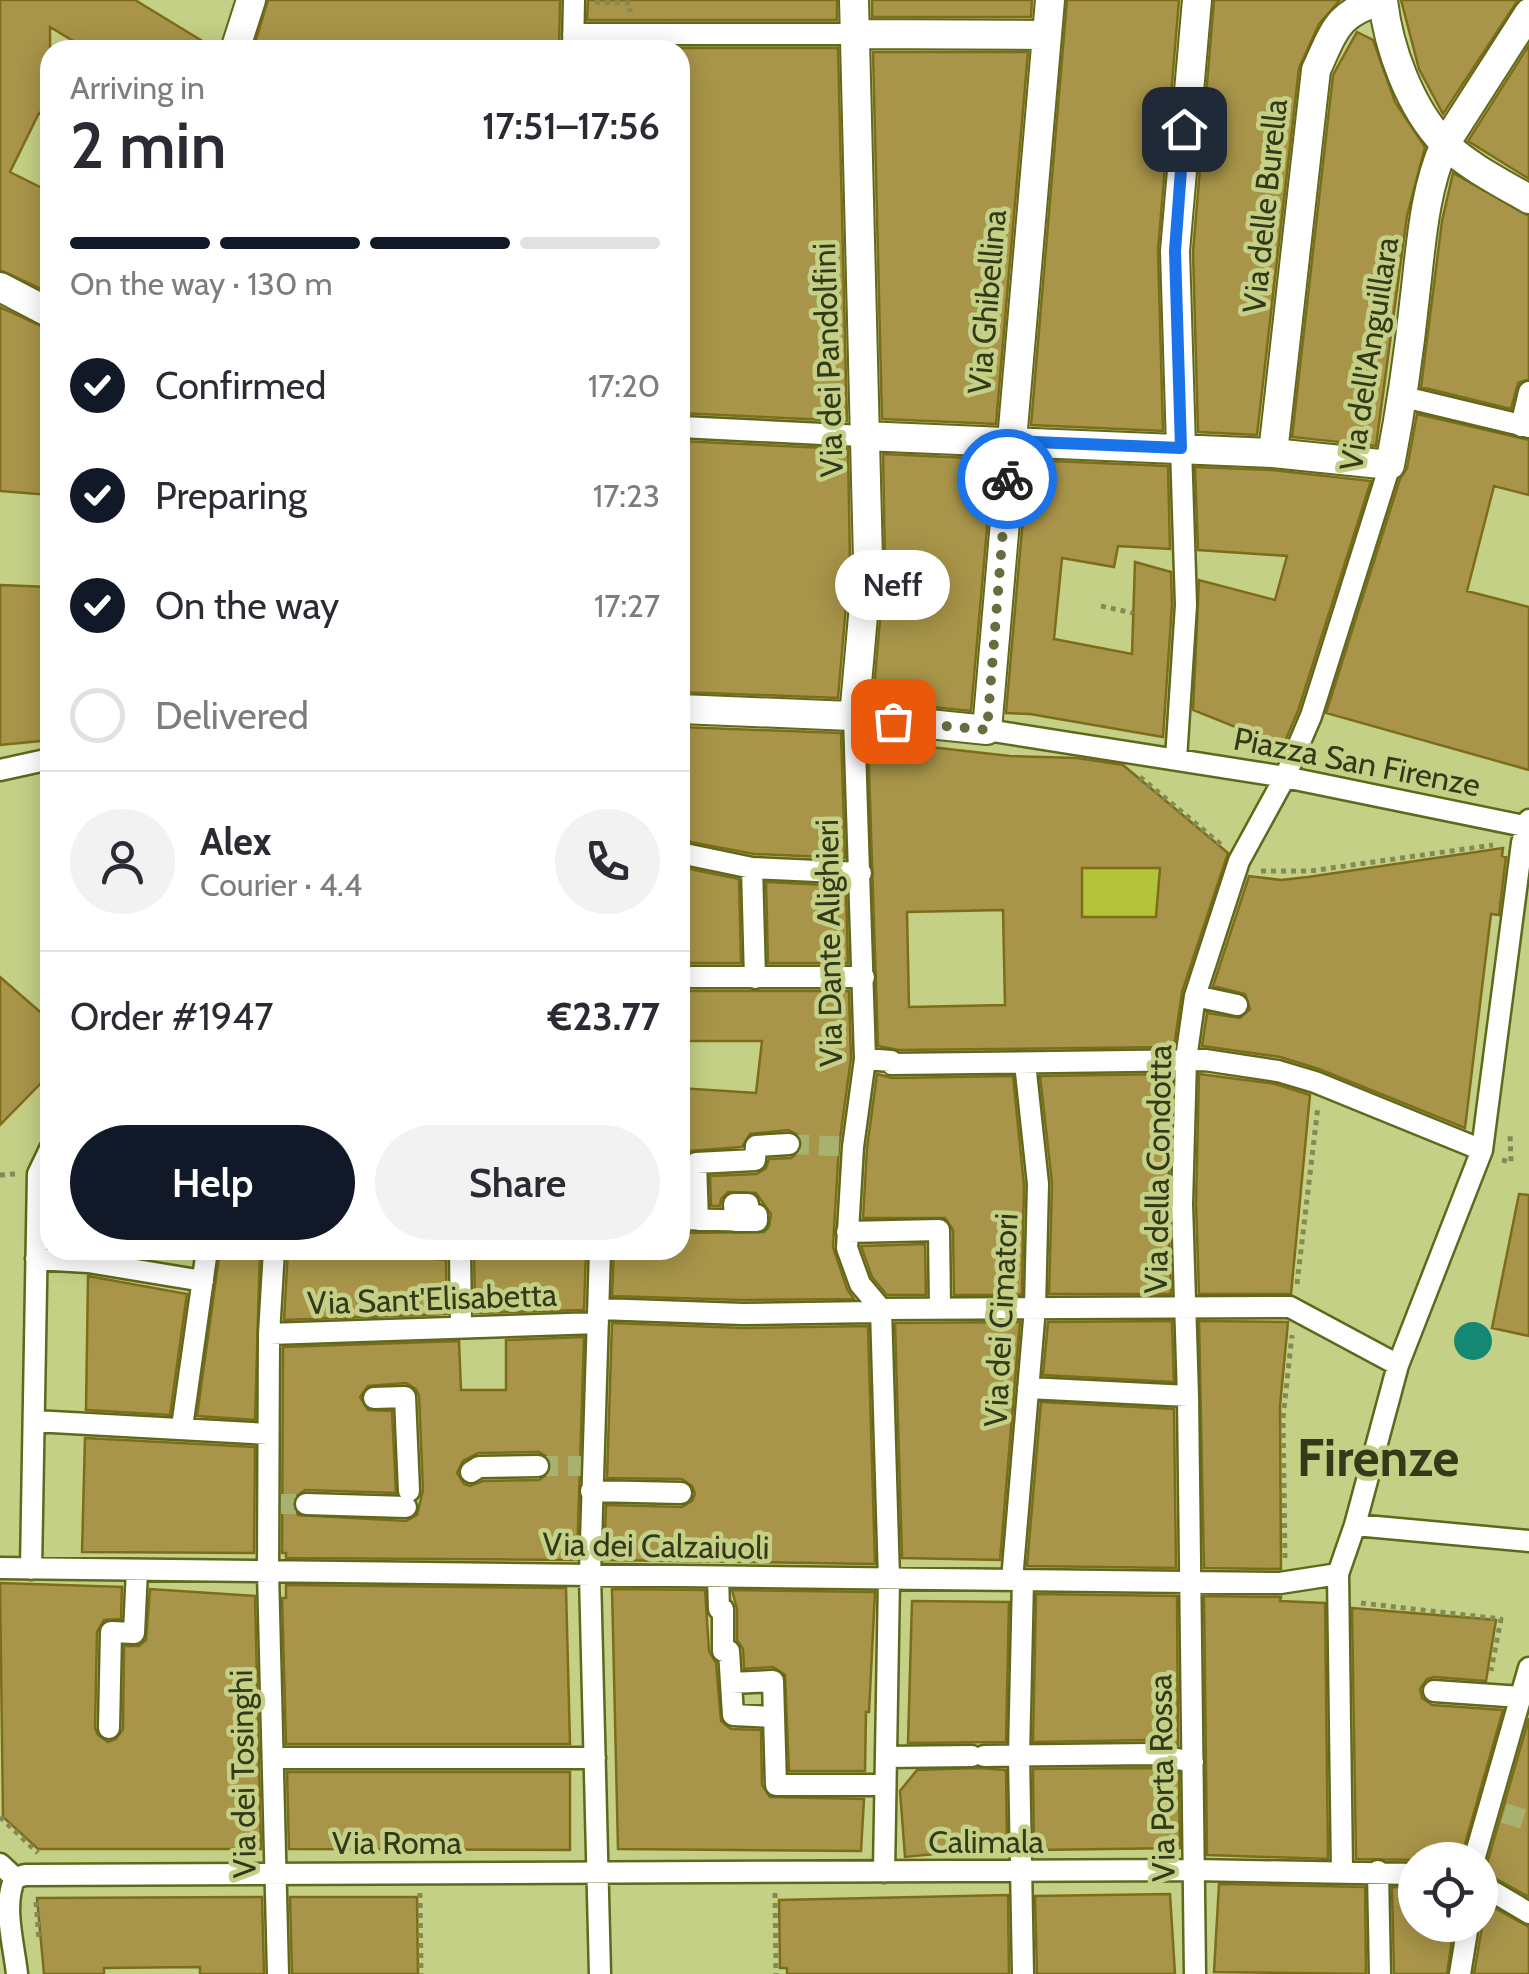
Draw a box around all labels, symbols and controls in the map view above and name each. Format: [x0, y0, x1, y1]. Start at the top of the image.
text: Arriving in [70, 68, 205, 107]
pin [1142, 87, 1227, 172]
street label: Via delle Burella [1234, 96, 1295, 315]
text: 17:51–17:56 [482, 102, 660, 149]
icon: home [1157, 102, 1212, 157]
text: 2 min [70, 105, 227, 184]
street label: Via Ghibellina [959, 207, 1014, 396]
street label: Via dell'Anguillara [1331, 234, 1406, 474]
street label: Via dei Pandolfini [804, 242, 851, 478]
text: On the way · 130 m [70, 264, 333, 303]
icon: check [70, 358, 125, 413]
text: Confirmed [155, 362, 326, 409]
text: 17:20 [588, 366, 660, 405]
courier [957, 429, 1057, 529]
icon: bike [980, 452, 1035, 507]
icon: check [70, 468, 125, 523]
text: Preparing [155, 472, 307, 519]
text: 17:23 [593, 476, 660, 515]
callout: Neff [836, 551, 950, 621]
text: Neff [862, 565, 923, 604]
icon: check [70, 578, 125, 633]
text: On the way [155, 582, 339, 629]
text: 17:27 [594, 586, 660, 625]
pin [851, 679, 936, 764]
text: Delivered [155, 692, 309, 739]
icon: bag [866, 694, 921, 749]
street label: Piazza San Firenze [1230, 718, 1484, 805]
button: person [70, 809, 175, 914]
button: phone [555, 809, 660, 914]
text: Alex [200, 818, 271, 865]
street label: Via Dante Alighieri [807, 819, 850, 1067]
text: Courier · 4.4 [200, 865, 362, 904]
text: Order #1947 [70, 993, 273, 1040]
text: €23.77 [548, 993, 660, 1040]
street label: Via della Condotta [1136, 1044, 1179, 1294]
button: Help [70, 1125, 355, 1240]
button: Share [375, 1125, 660, 1240]
street label: Via dei Cimatori [975, 1212, 1026, 1428]
street label: Via Sant'Elisabetta [306, 1275, 558, 1322]
district label: Firenze [1297, 1426, 1459, 1489]
street label: Via dei Calzaiuoli [542, 1524, 770, 1567]
street label: Via dei Tosinghi [221, 1669, 264, 1879]
street label: Via Porta Rossa [1140, 1673, 1183, 1882]
street label: Calimala [928, 1822, 1045, 1861]
street label: Via Roma [332, 1823, 463, 1862]
map controls [1398, 1842, 1498, 1942]
button: locate [1398, 1842, 1498, 1942]

